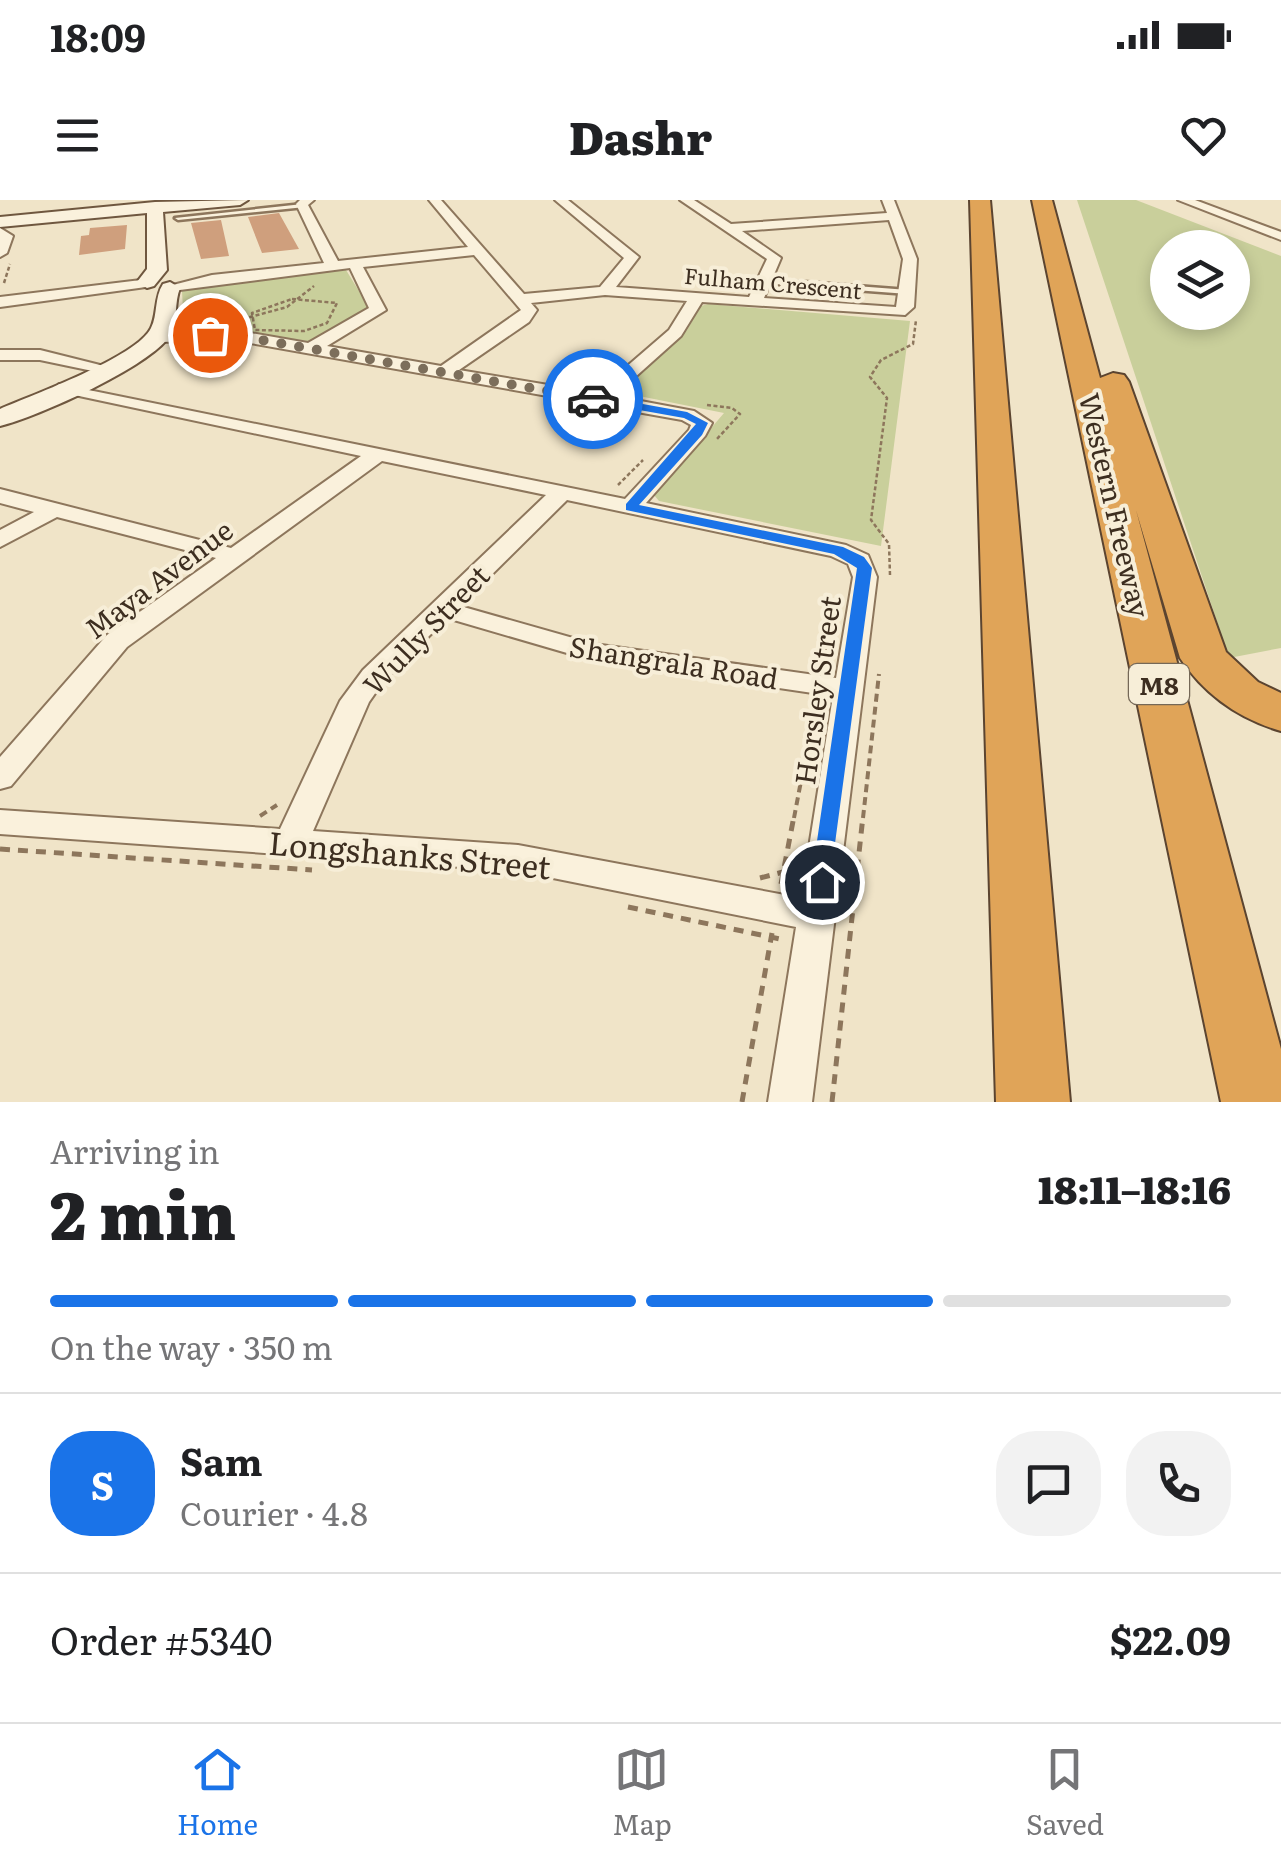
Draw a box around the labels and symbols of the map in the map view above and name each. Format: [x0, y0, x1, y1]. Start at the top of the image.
street label: Fulham Crescent [683, 258, 863, 306]
pin [168, 293, 253, 378]
courier [543, 349, 643, 449]
street label: Western Freeway [1070, 389, 1162, 622]
street label: Maya Avenue [75, 508, 241, 648]
street label: Wully Street [352, 554, 499, 704]
street label: Horsley Street [782, 592, 850, 787]
street label: Shangrala Road [567, 624, 781, 698]
road number: M8 [1129, 664, 1189, 704]
street label: Longshanks Street [267, 817, 553, 889]
pin [780, 840, 865, 925]

